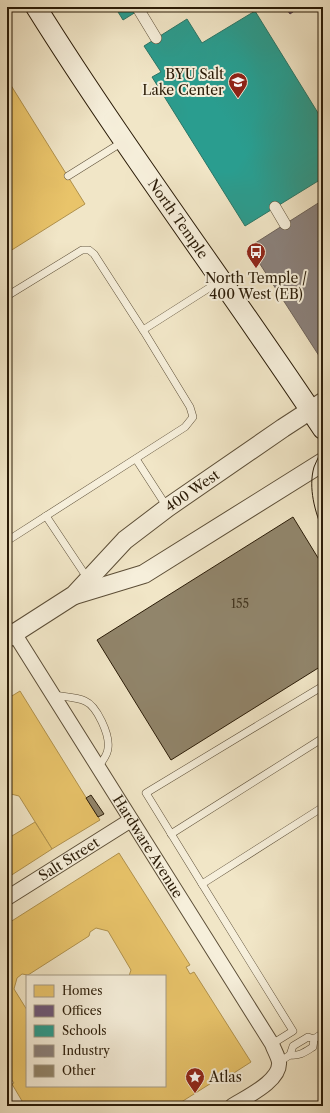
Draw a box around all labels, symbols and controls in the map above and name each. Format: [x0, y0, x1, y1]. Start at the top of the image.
place label: BYU Salt Lake Center [142, 65, 224, 99]
school or university icon: BYU Salt Lake Center [227, 71, 249, 99]
street label: North Temple [144, 175, 212, 262]
bus stop icon: North Temple / 400 West (EB) [245, 241, 267, 269]
place label: North Temple / 400 West (EB) [205, 269, 307, 303]
street label: 400 West [162, 466, 223, 516]
house number: 155 [231, 596, 249, 611]
street label: Hardware Avenue [109, 791, 187, 902]
street label: Salt Street [35, 833, 103, 885]
legend [26, 975, 166, 1087]
text: Homes [62, 983, 102, 998]
text: Offices [62, 1003, 102, 1018]
text: Schools [62, 1023, 107, 1038]
text: Industry [62, 1043, 110, 1058]
text: Other [62, 1063, 96, 1078]
place icon: Atlas [184, 1066, 206, 1094]
place label: Atlas [208, 1068, 242, 1086]

